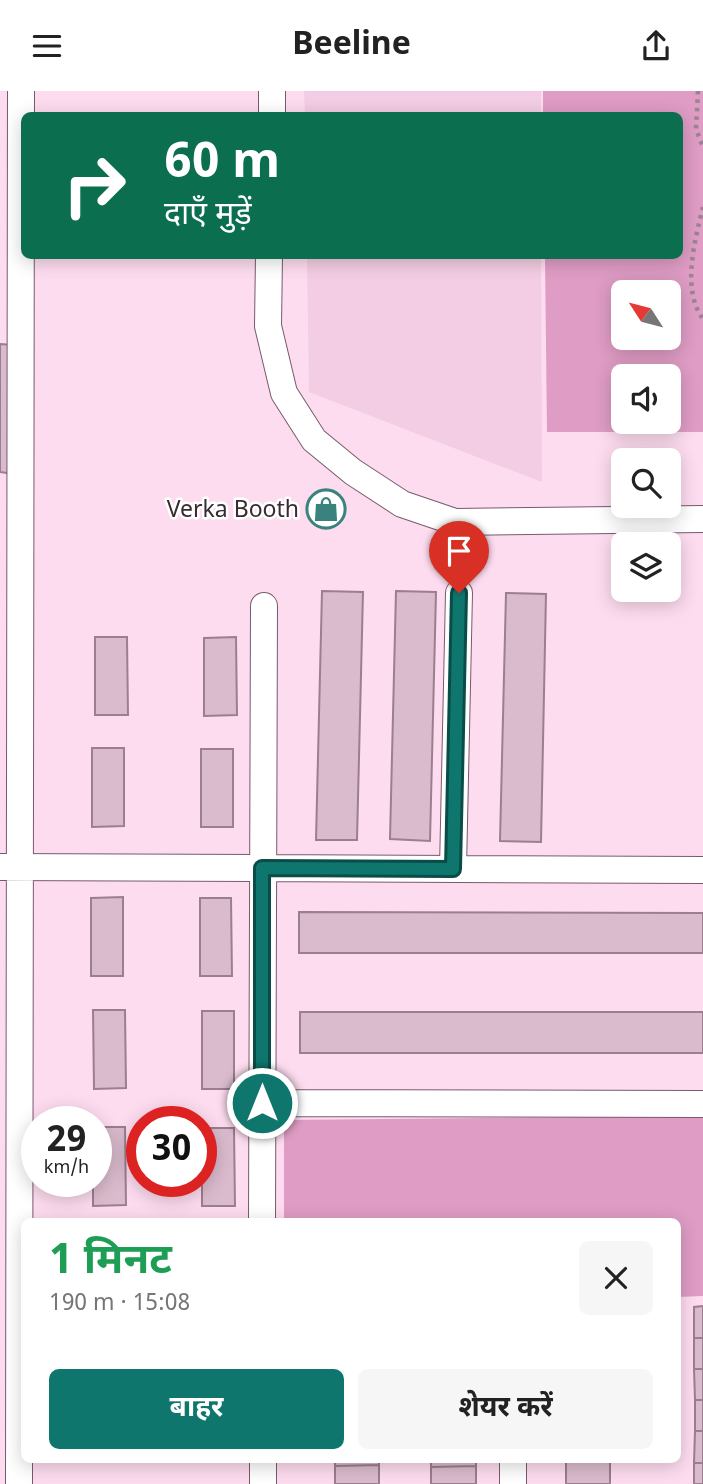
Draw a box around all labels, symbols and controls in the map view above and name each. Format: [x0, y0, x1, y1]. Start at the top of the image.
text: Beeline [292, 25, 411, 67]
icon: menu [28, 27, 66, 65]
icon: share [637, 27, 675, 65]
text: 60 m [164, 133, 280, 197]
icon: right [49, 140, 140, 231]
text: दाएँ मुड़ें [164, 195, 252, 237]
north arrow [611, 280, 681, 350]
map controls [611, 280, 681, 602]
button: sound [611, 364, 681, 434]
button: search [611, 448, 681, 518]
shop icon: Verka Booth [305, 488, 347, 530]
place label: Verka Booth [167, 496, 299, 526]
pin [429, 521, 489, 593]
icon: arrive [440, 532, 478, 570]
button: layers [611, 532, 681, 602]
position arrow [225, 1066, 299, 1140]
speed limit sign: 30 [126, 1106, 217, 1197]
text: 29 [47, 1120, 86, 1165]
text: km/h [44, 1157, 89, 1180]
text: 1 मिनट [49, 1235, 172, 1290]
button: close [579, 1241, 653, 1315]
text: 190 m · 15:08 [49, 1289, 190, 1319]
button: बाहर [49, 1369, 344, 1449]
button: शेयर करें [358, 1369, 653, 1449]

